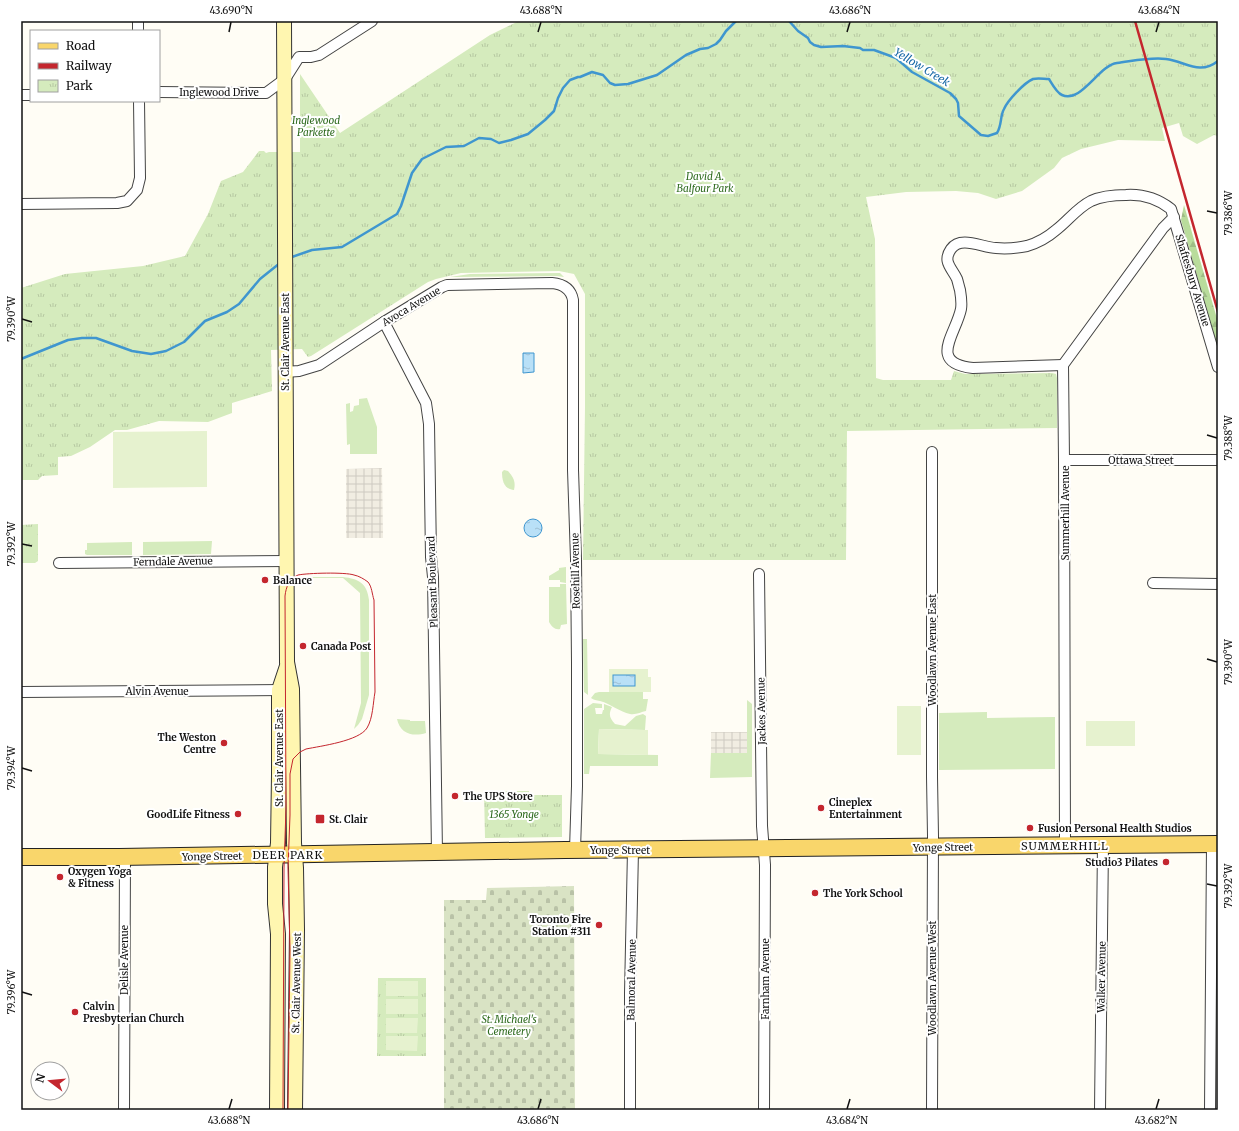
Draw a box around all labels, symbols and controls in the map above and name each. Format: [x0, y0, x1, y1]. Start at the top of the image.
text: 43.690°N [209, 4, 253, 17]
text: 43.688°N [520, 4, 563, 17]
text: 43.686°N [829, 4, 871, 17]
text: 43.684°N [1138, 4, 1180, 17]
legend [30, 30, 160, 102]
text: Road [66, 38, 95, 53]
water label: Yellow Creek [891, 45, 953, 89]
text: Railway [66, 58, 112, 73]
text: Park [66, 78, 93, 93]
street label: Inglewood Drive [179, 86, 259, 99]
park label: Inglewood Parkette [292, 114, 340, 139]
park label: David A. Balfour Park [677, 170, 734, 195]
text: 79.386°W [1222, 190, 1235, 235]
street label: Shaftesbury Avenue [1172, 232, 1213, 328]
street label: Avoca Avenue [379, 284, 443, 329]
street label: St. Clair Avenue East [279, 293, 292, 391]
text: 79.390°W [5, 295, 18, 342]
text: 79.388°W [1222, 414, 1235, 461]
street label: Ottawa Street [1108, 454, 1174, 467]
street label: Summerhill Avenue [1059, 466, 1072, 560]
text: 79.392°W [5, 521, 18, 566]
street label: Rosehill Avenue [568, 533, 583, 609]
street label: Pleasant Boulevard [424, 536, 441, 628]
street label: Ferndale Avenue [133, 554, 213, 569]
place label: Balance [273, 574, 312, 587]
marker: Balance [260, 575, 270, 585]
street label: Woodlawn Avenue East [926, 594, 939, 707]
text: 79.390°W [1222, 638, 1235, 685]
place label: Canada Post [311, 640, 371, 653]
marker: Canada Post [298, 641, 308, 651]
street label: Jackes Avenue [754, 677, 769, 746]
street label: Alvin Avenue [124, 685, 189, 698]
street label: St. Clair Avenue East [273, 709, 286, 807]
place label: The Weston Centre [158, 731, 217, 756]
marker: The Weston Centre [219, 738, 229, 748]
text: 79.394°W [5, 745, 18, 790]
place label: The UPS Store [463, 790, 533, 803]
marker: The UPS Store [450, 791, 460, 801]
place label: Cineplex Entertainment [829, 796, 902, 821]
marker: Cineplex Entertainment [816, 803, 826, 813]
place label: GoodLife Fitness [147, 808, 230, 821]
park label: 1365 Yonge [489, 808, 539, 821]
marker: GoodLife Fitness [233, 809, 243, 819]
marker: St. Clair [314, 813, 326, 825]
place label: St. Clair [329, 813, 368, 826]
place label: Fusion Personal Health Studios [1038, 822, 1192, 835]
marker: Fusion Personal Health Studios [1025, 823, 1035, 833]
district label: SUMMERHILL [1021, 839, 1109, 853]
street label: Yonge Street [912, 840, 973, 855]
street label: Yonge Street [589, 844, 650, 857]
district label: DEER PARK [253, 848, 323, 862]
street label: Yonge Street [181, 849, 242, 864]
place label: Studio3 Pilates [1085, 856, 1158, 869]
marker: Studio3 Pilates [1161, 857, 1171, 867]
text: 79.392°W [1222, 863, 1235, 908]
place label: Oxygen Yoga & Fitness [68, 865, 132, 890]
marker: Oxygen Yoga & Fitness [55, 872, 65, 882]
place label: The York School [823, 887, 904, 900]
marker: The York School [810, 888, 820, 898]
place label: Toronto Fire Station #311 [530, 913, 592, 938]
marker: Toronto Fire Station #311 [594, 920, 604, 930]
street label: Woodlawn Avenue West [926, 920, 939, 1036]
street label: Delisle Avenue [118, 925, 131, 995]
street label: St. Clair Avenue West [289, 932, 304, 1034]
street label: Farnham Avenue [759, 938, 772, 1020]
street label: Balmoral Avenue [624, 939, 639, 1021]
street label: Walker Avenue [1094, 941, 1109, 1014]
text: 79.396°W [5, 969, 18, 1014]
place label: Calvin Presbyterian Church [83, 1000, 185, 1025]
marker: Calvin Presbyterian Church [70, 1007, 80, 1017]
park label: St. Michael's Cemetery [481, 1013, 537, 1038]
north arrow [30, 1061, 70, 1101]
text: N [32, 1072, 48, 1084]
text: 43.688°N [208, 1114, 251, 1127]
text: 43.686°N [517, 1114, 559, 1127]
text: 43.684°N [826, 1114, 868, 1127]
text: 43.682°N [1135, 1114, 1177, 1127]

